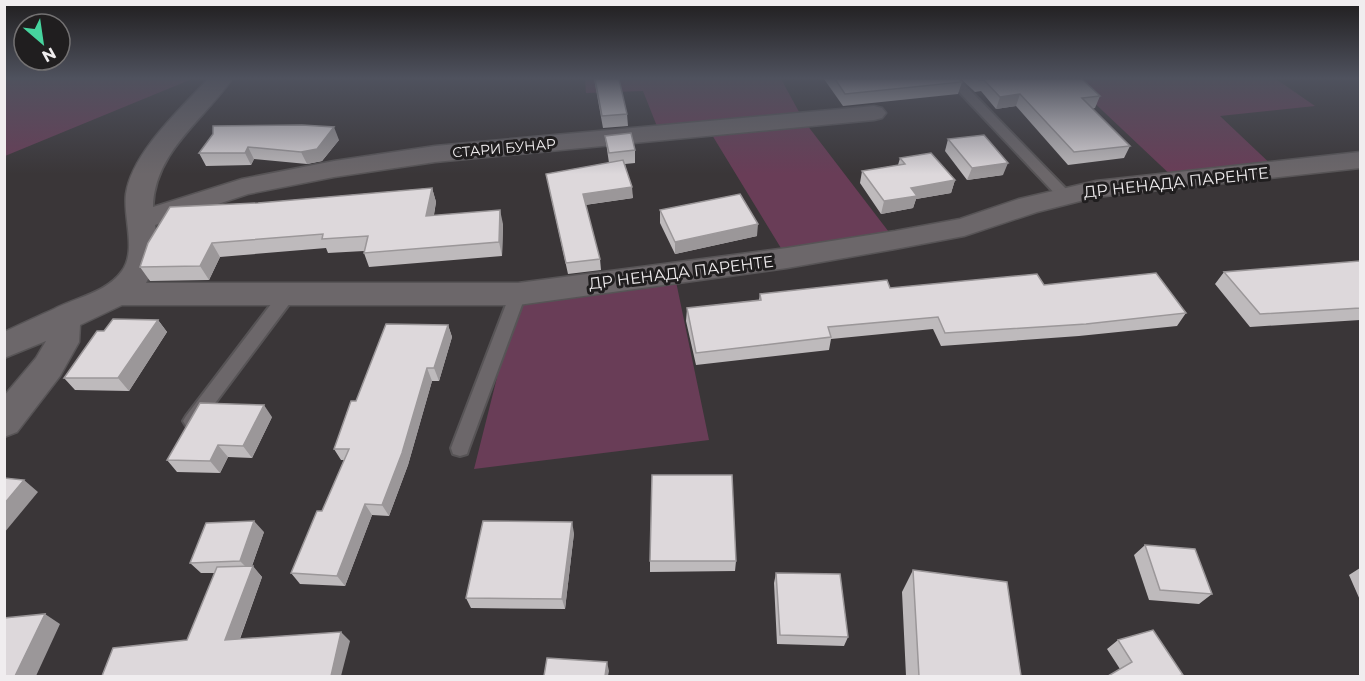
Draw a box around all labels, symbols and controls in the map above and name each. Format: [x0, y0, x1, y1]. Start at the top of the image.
north arrow [12, 12, 72, 72]
text: N [39, 43, 59, 66]
street label: СТАРИ БУНАР [451, 134, 557, 161]
street label: ДР НЕНАДА ПАРЕНТЕ [1083, 163, 1269, 202]
street label: ДР НЕНАДА ПАРЕНТЕ [588, 252, 774, 293]

